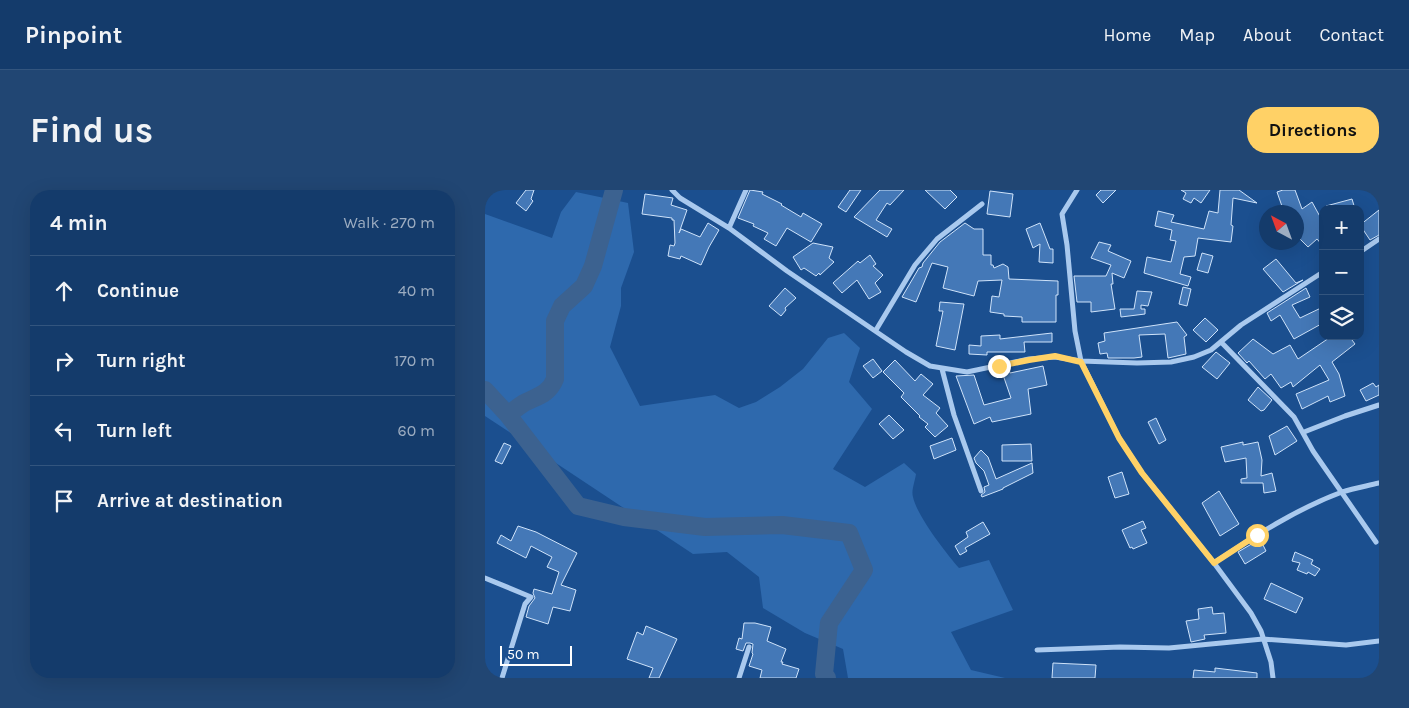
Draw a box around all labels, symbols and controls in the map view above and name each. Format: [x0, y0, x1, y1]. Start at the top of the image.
text: Pinpoint [25, 21, 122, 49]
text: Home [1103, 24, 1151, 46]
text: Map [1179, 24, 1215, 46]
text: About [1243, 24, 1292, 46]
text: Contact [1320, 24, 1384, 46]
button: Directions [1247, 107, 1379, 153]
text: Find us [30, 110, 153, 151]
north arrow [1259, 205, 1304, 250]
map controls [1319, 205, 1364, 340]
button: + [1319, 205, 1364, 250]
text: 4 min [50, 211, 108, 235]
text: Walk · 270 m [343, 213, 435, 232]
button: − [1319, 250, 1364, 295]
icon: ahead [50, 277, 78, 305]
text: Continue [97, 280, 179, 302]
text: 40 m [398, 281, 435, 300]
button: layers [1319, 295, 1364, 340]
icon: right [50, 347, 78, 375]
text: Turn right [97, 350, 186, 372]
text: 170 m [394, 351, 435, 370]
route end [988, 355, 1011, 378]
icon: left [50, 417, 78, 445]
text: Turn left [97, 420, 172, 442]
text: 60 m [398, 421, 435, 440]
icon: arrive [50, 487, 78, 515]
text: Arrive at destination [97, 490, 283, 512]
route start [1246, 524, 1269, 547]
scale bar [500, 643, 573, 666]
text: 50 m [507, 646, 540, 663]

